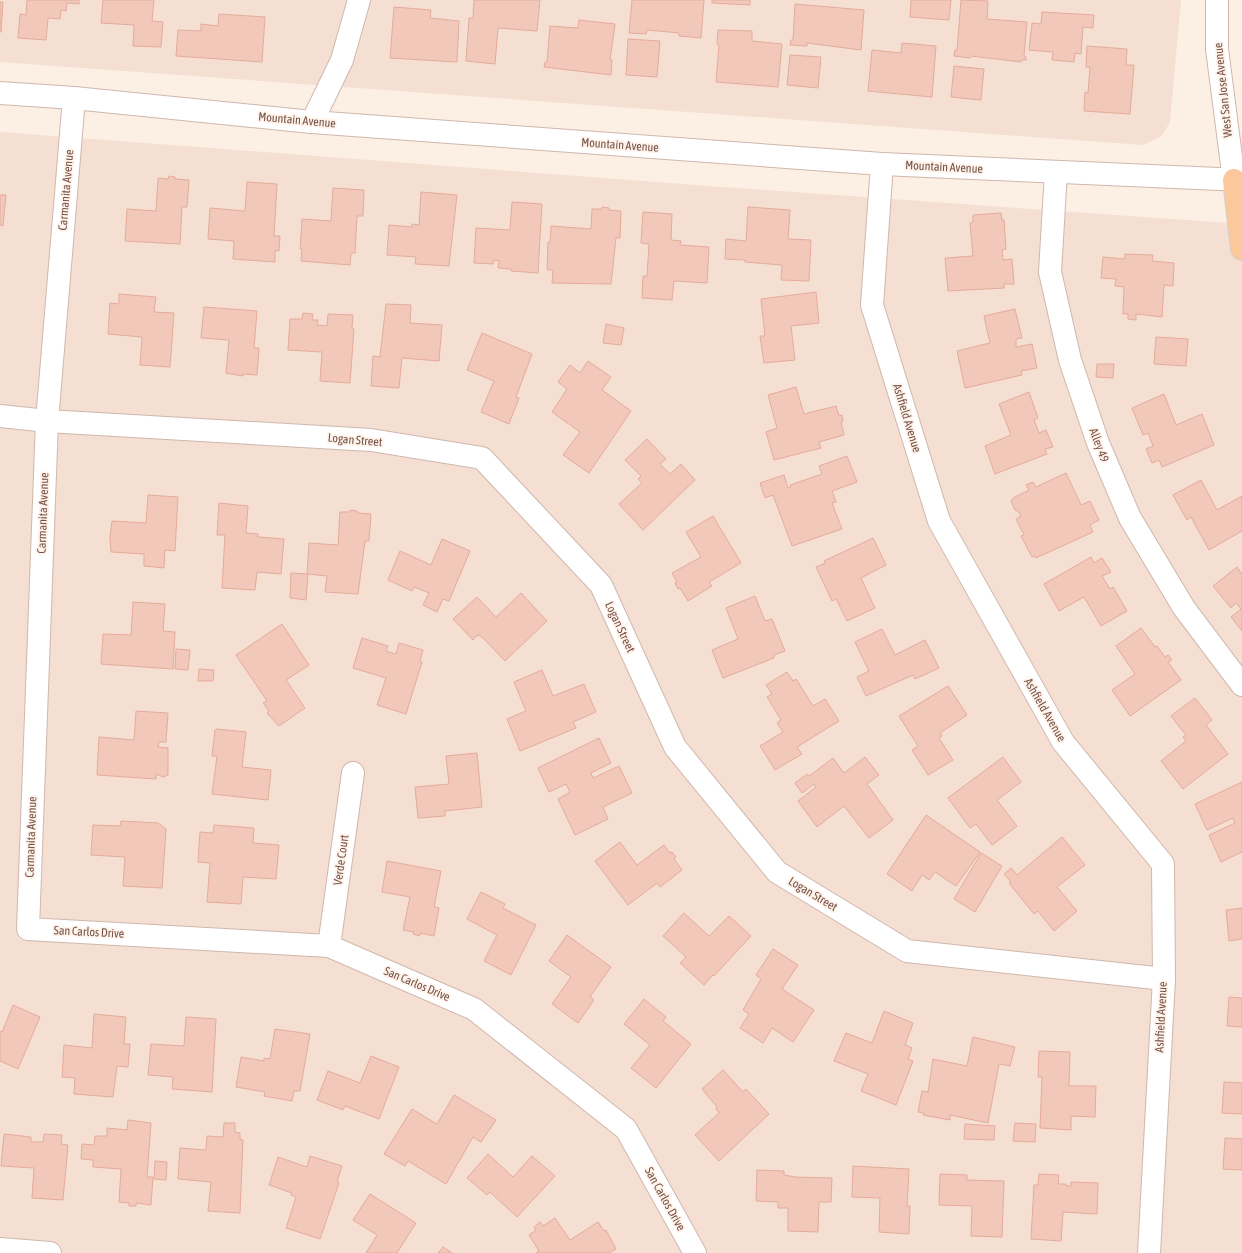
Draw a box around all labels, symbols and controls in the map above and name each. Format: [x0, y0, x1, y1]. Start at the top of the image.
street label: West San Jose Avenue [1211, 42, 1235, 138]
street label: Mountain Avenue [258, 110, 336, 130]
street label: Mountain Avenue [581, 135, 659, 155]
street label: Carmanita Avenue [55, 149, 77, 231]
street label: Mountain Avenue [905, 158, 983, 176]
street label: Ashfield Avenue [890, 382, 924, 454]
street label: Alley 49 [1086, 426, 1112, 464]
street label: Logan Street [327, 431, 383, 449]
street label: Carmanita Avenue [35, 472, 51, 554]
street label: Logan Street [602, 599, 638, 655]
street label: Ashfield Avenue [1021, 676, 1069, 744]
street label: Carmanita Avenue [23, 796, 39, 878]
street label: Verde Court [331, 833, 352, 886]
street label: Logan Street [786, 874, 840, 914]
street label: San Carlos Drive [53, 923, 125, 941]
street label: San Carlos Drive [382, 964, 452, 1004]
street label: Ashfield Avenue [1152, 981, 1170, 1053]
street label: San Carlos Drive [642, 1165, 688, 1233]

